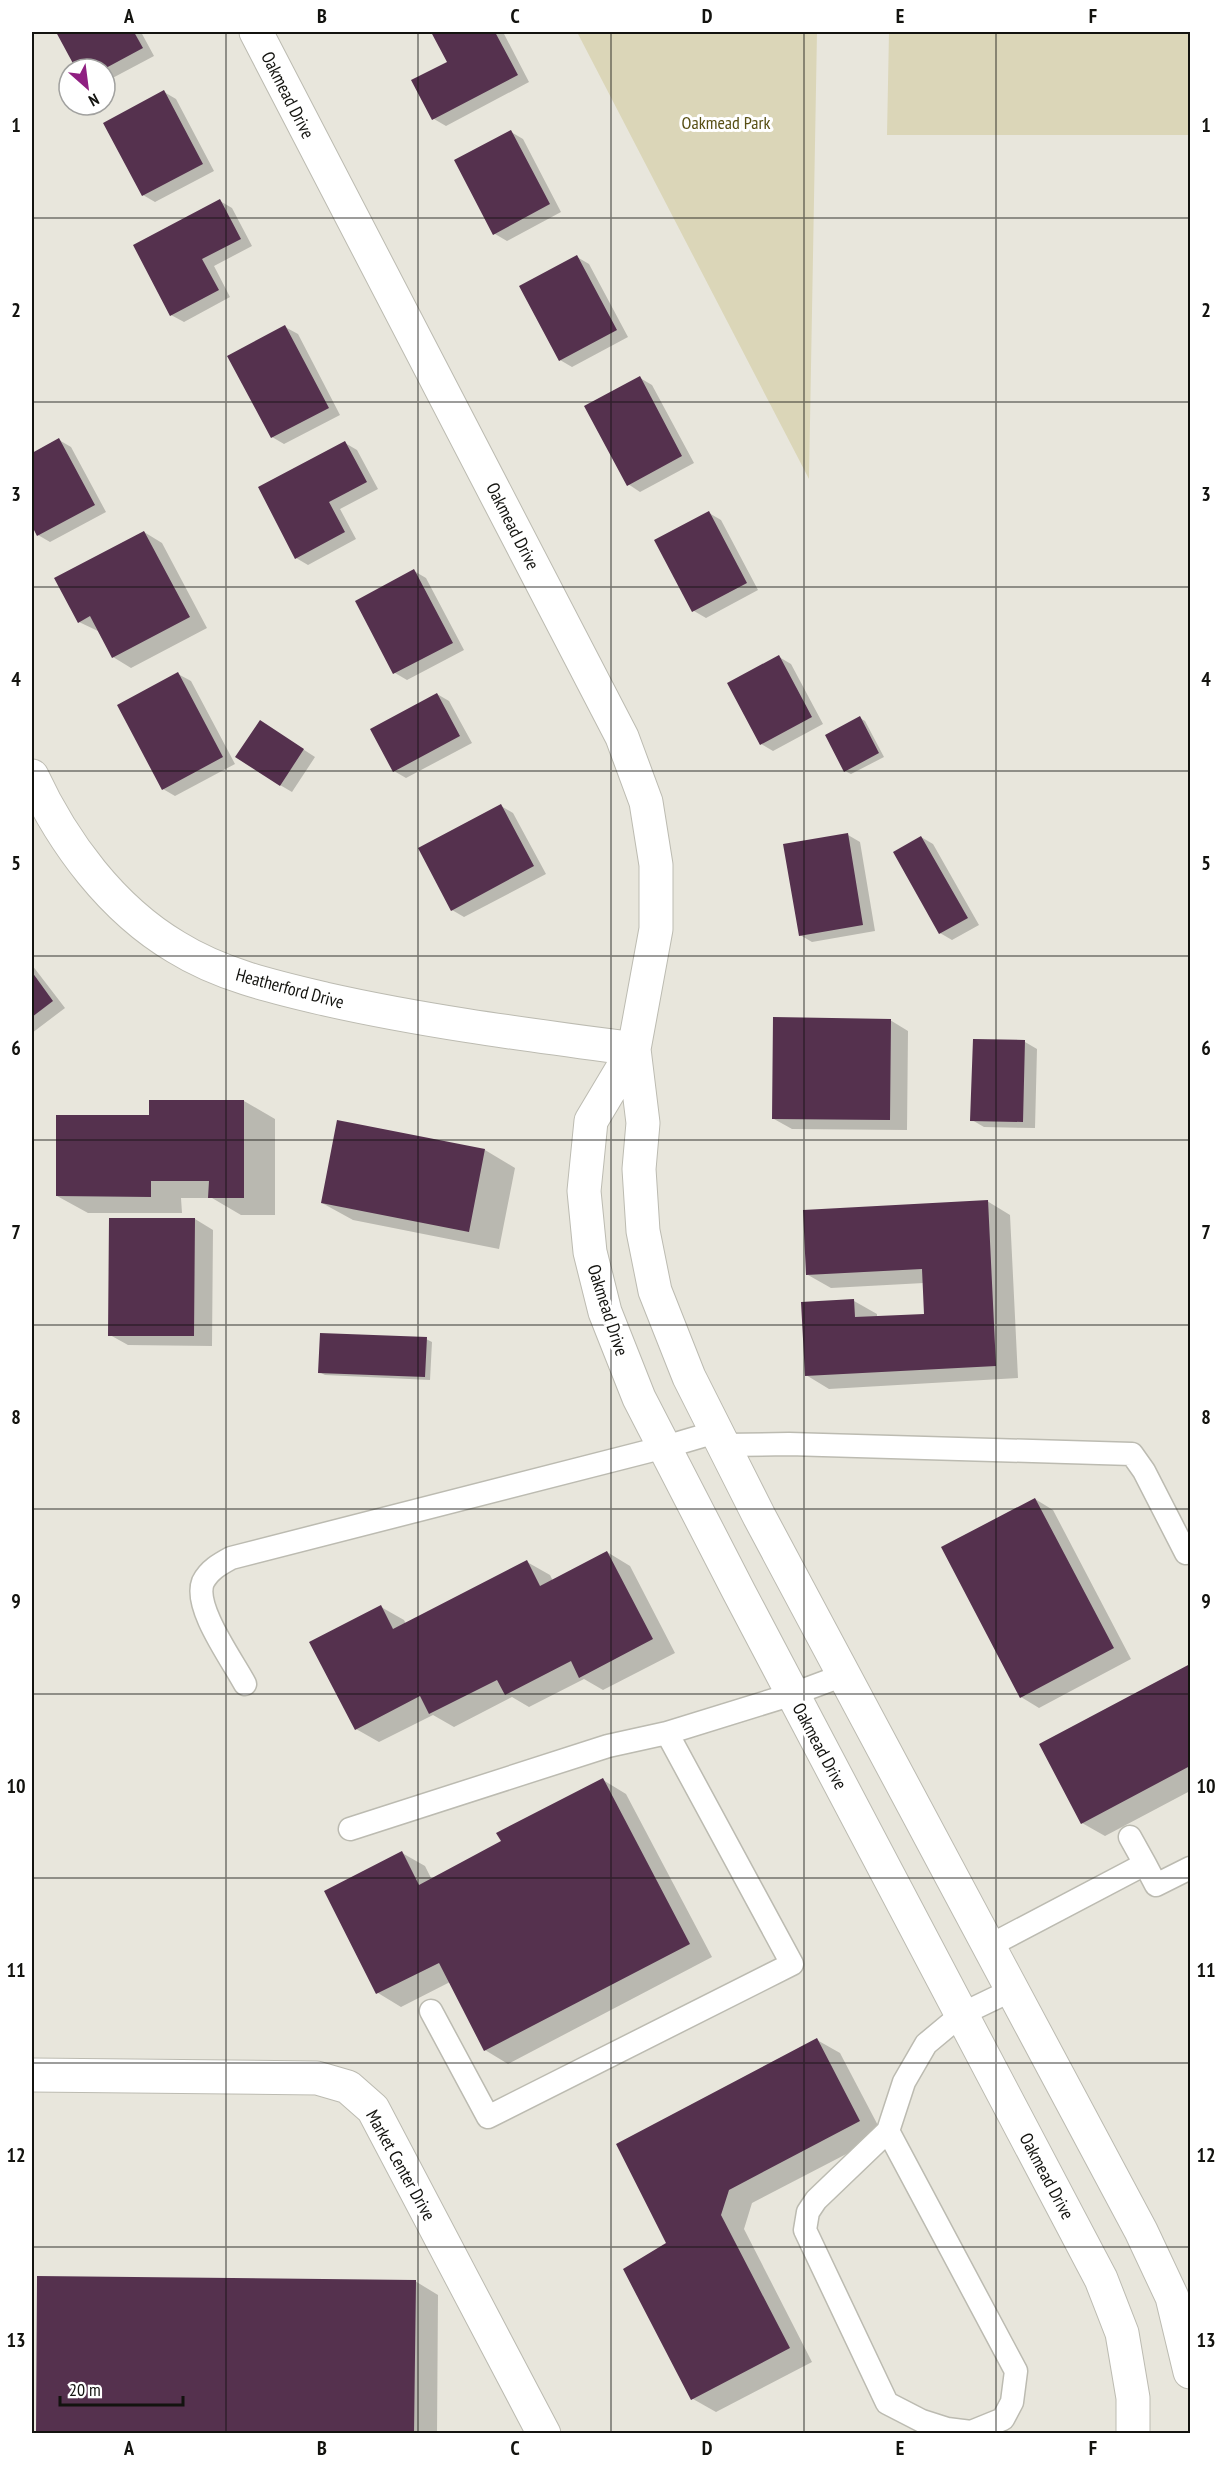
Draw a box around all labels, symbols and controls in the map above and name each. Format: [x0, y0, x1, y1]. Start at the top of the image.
text: A [123, 3, 135, 29]
text: B [317, 3, 327, 29]
text: C [510, 3, 520, 29]
text: D [702, 3, 713, 29]
text: E [896, 3, 904, 29]
text: F [1089, 3, 1097, 29]
street label: Oakmead Drive [256, 48, 320, 142]
north arrow [57, 57, 117, 117]
text: N [86, 89, 103, 111]
park label: Oakmead Park [682, 111, 770, 134]
text: 1 [11, 112, 21, 138]
text: 1 [1201, 112, 1211, 138]
text: 2 [11, 297, 21, 323]
text: 2 [1201, 297, 1211, 323]
street label: Oakmead Drive [481, 479, 545, 573]
text: 3 [11, 481, 21, 507]
text: 3 [1201, 481, 1211, 507]
text: 4 [11, 666, 21, 692]
text: 4 [1201, 666, 1211, 692]
text: 5 [11, 850, 21, 876]
text: 5 [1201, 850, 1211, 876]
street label: Heatherford Drive [233, 963, 347, 1013]
text: 6 [11, 1035, 21, 1061]
text: 6 [1201, 1035, 1211, 1061]
text: 7 [11, 1219, 21, 1245]
text: 7 [1201, 1219, 1211, 1245]
street label: Oakmead Drive [582, 1261, 634, 1359]
text: 8 [11, 1404, 21, 1430]
text: 8 [1201, 1404, 1211, 1430]
text: 9 [11, 1588, 21, 1614]
text: 9 [1201, 1588, 1211, 1614]
street label: Oakmead Drive [788, 1699, 852, 1793]
text: 10 [6, 1773, 26, 1799]
text: 10 [1196, 1773, 1216, 1799]
text: 11 [6, 1957, 26, 1983]
text: 11 [1196, 1957, 1216, 1983]
street label: Market Center Drive [361, 2105, 441, 2225]
street label: Oakmead Drive [1015, 2129, 1079, 2223]
text: 12 [6, 2142, 26, 2168]
text: 12 [1196, 2142, 1216, 2168]
text: 13 [6, 2327, 26, 2353]
text: 13 [1196, 2327, 1216, 2353]
scale bar [60, 2369, 183, 2407]
text: 20 m [69, 2378, 101, 2401]
text: A [123, 2435, 135, 2461]
text: B [317, 2435, 327, 2461]
text: C [510, 2435, 520, 2461]
text: D [702, 2435, 713, 2461]
text: E [896, 2435, 904, 2461]
text: F [1089, 2435, 1097, 2461]

